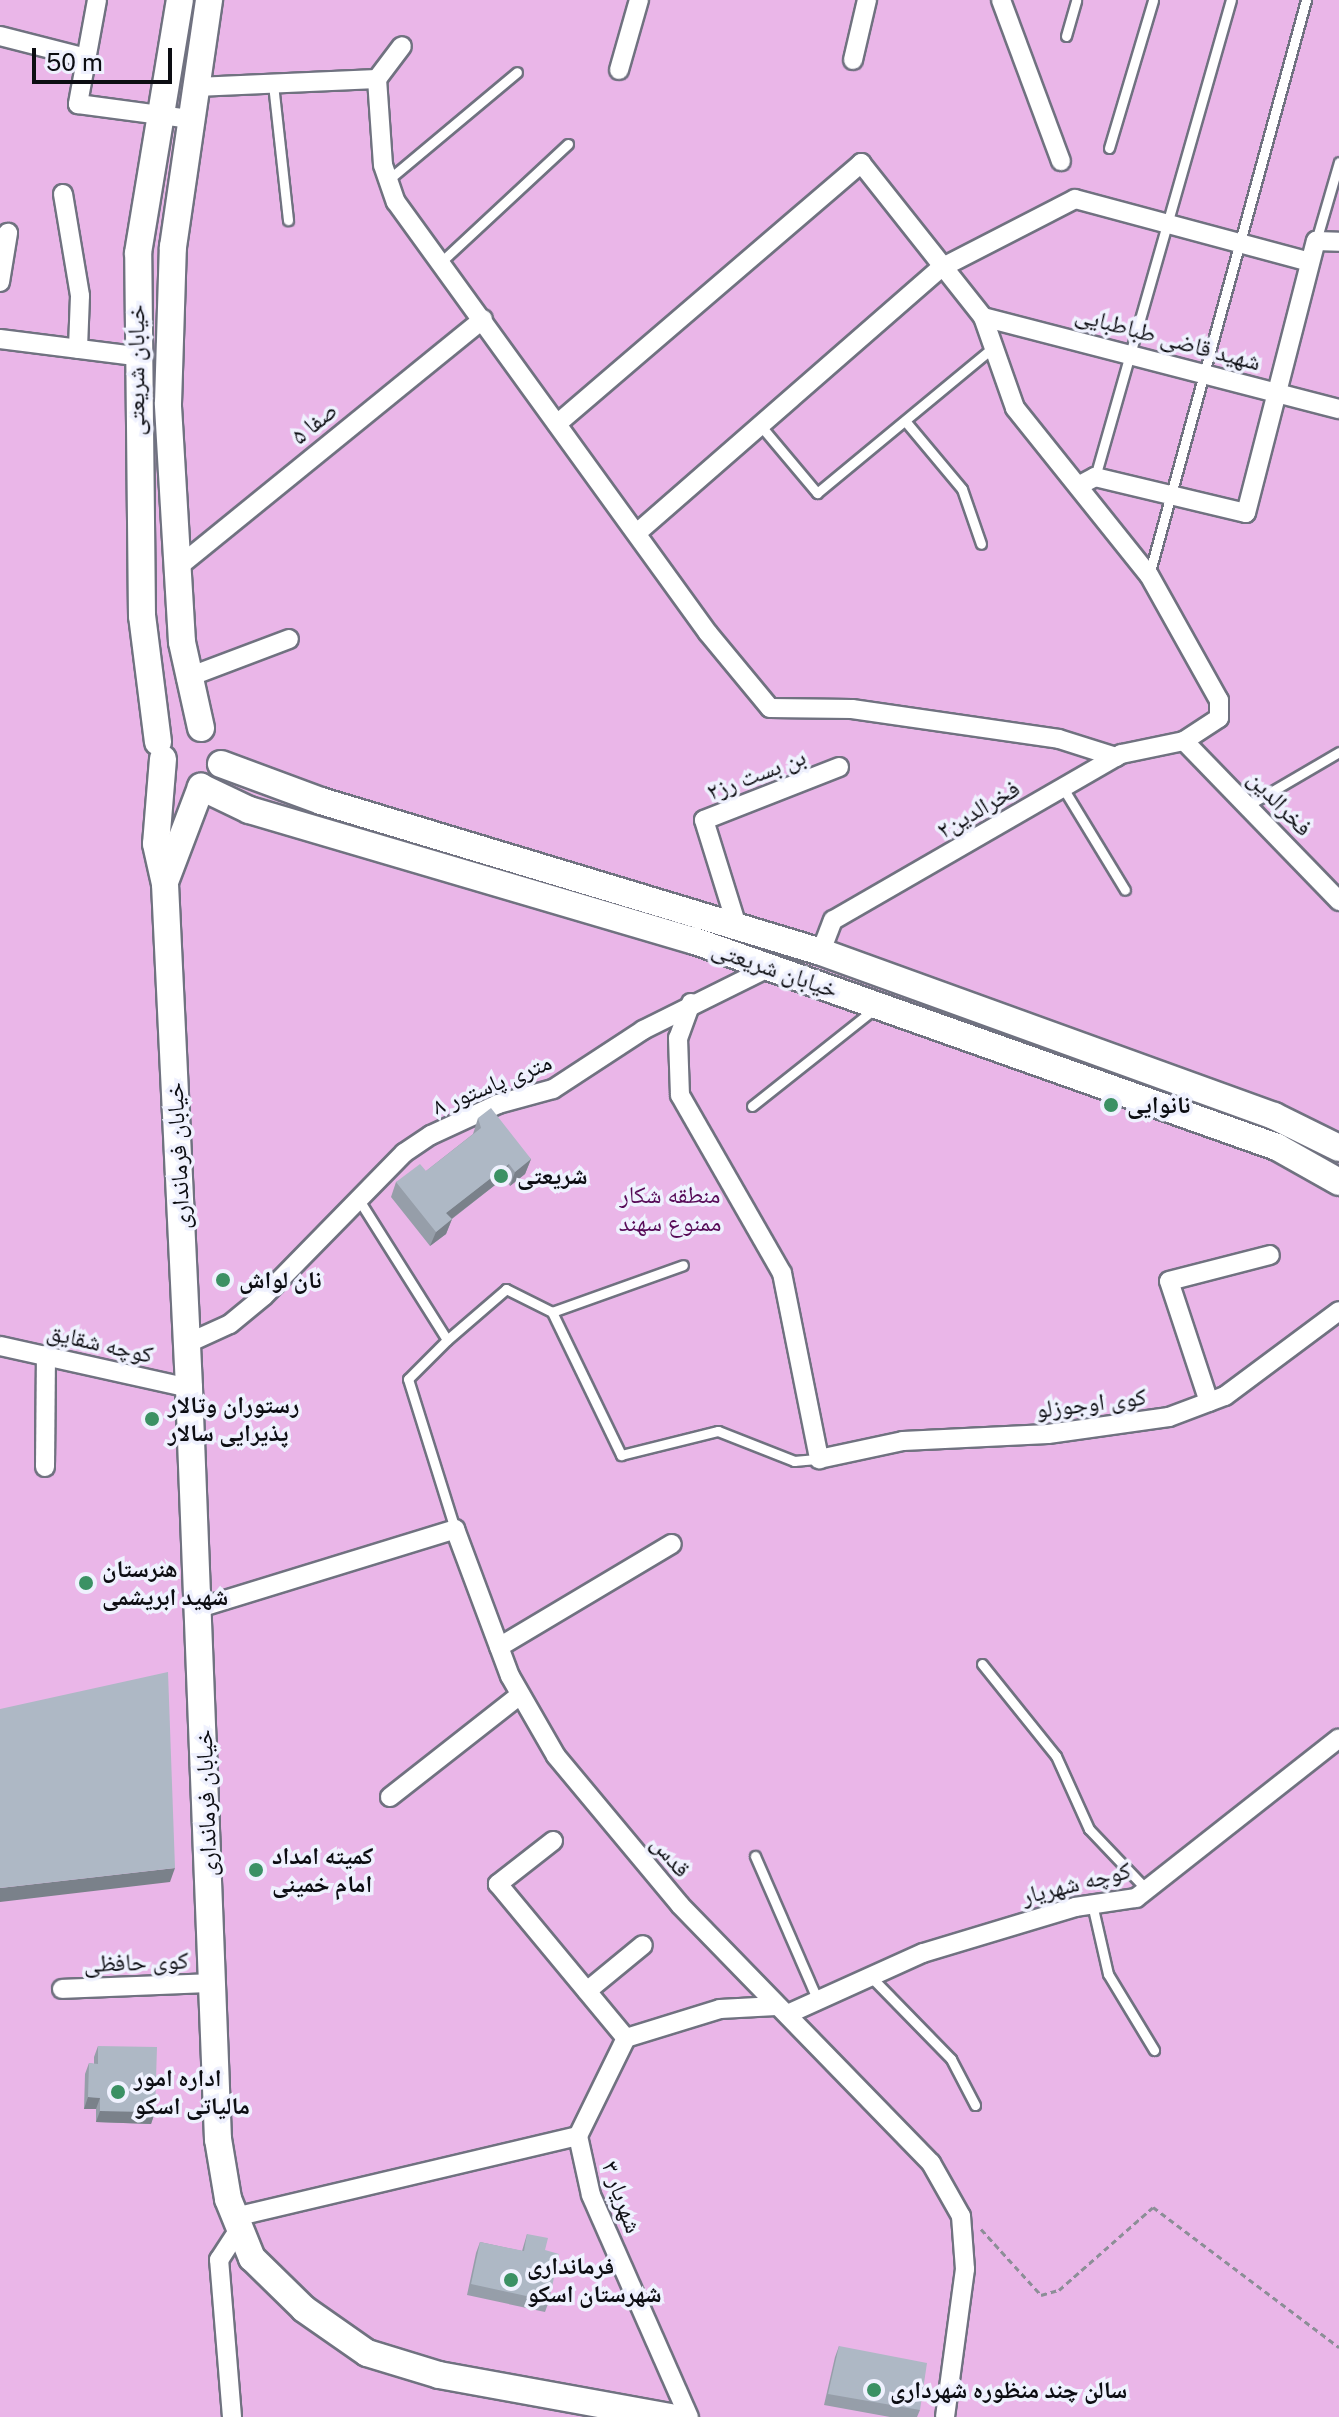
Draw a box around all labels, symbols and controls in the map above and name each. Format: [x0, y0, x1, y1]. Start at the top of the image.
scale bar [36, 32, 176, 82]
text: 50 m [46, 48, 103, 76]
street label: شهید قاضی طباطبایی [1072, 299, 1264, 377]
street label: خیابان شریعتی [122, 304, 150, 436]
street label: صفا ۵ [285, 396, 343, 450]
street label: بن بست رز۲ [702, 742, 810, 806]
street label: فخرالدین [1242, 764, 1318, 842]
street label: فخرالدین۲ [931, 774, 1025, 844]
street label: خیابان شریعتی [708, 934, 842, 1004]
street label: ۸ متری پاستور [428, 1047, 556, 1121]
street label: خیابان فرمانداری [160, 1082, 196, 1230]
place label: نانوایی [1127, 1091, 1190, 1119]
marker: نانوایی [1102, 1096, 1120, 1114]
place label: شریعتی [517, 1162, 587, 1190]
marker: شریعتی [492, 1167, 510, 1185]
park label: منطقه شکار ممنوع سهند [619, 1181, 721, 1237]
place label: نان لواش [239, 1266, 322, 1294]
marker: نان لواش [214, 1271, 232, 1289]
street label: کوچه شقایق [44, 1317, 156, 1369]
street label: کوی اوجوزلو [1034, 1382, 1148, 1424]
place label: رستوران وتالار پذیرایی سالار [168, 1391, 299, 1447]
marker: رستوران وتالار پذیرایی سالار [143, 1410, 161, 1428]
place label: هنرستان شهید ابریشمی [102, 1555, 228, 1611]
marker: هنرستان شهید ابریشمی [77, 1574, 95, 1592]
street label: خیابان فرمانداری [189, 1729, 223, 1877]
street label: قدس [645, 1829, 697, 1883]
place label: کمیته امداد امام خمینی [272, 1842, 373, 1898]
street label: کوچه شهریار [1019, 1856, 1133, 1910]
marker: کمیته امداد امام خمینی [247, 1861, 265, 1879]
street label: کوی حافظی [83, 1946, 189, 1978]
place label: اداره امور مالیاتی اسکو [134, 2064, 250, 2120]
marker: اداره امور مالیاتی اسکو [109, 2083, 127, 2101]
street label: شهریار ۳ [596, 2157, 648, 2237]
place label: فرمانداری شهرستان اسکو [527, 2252, 662, 2308]
marker: فرمانداری شهرستان اسکو [502, 2271, 520, 2289]
place label: سالن چند منظوره شهرداری [890, 2376, 1127, 2404]
marker: سالن چند منظوره شهرداری [865, 2381, 883, 2399]

